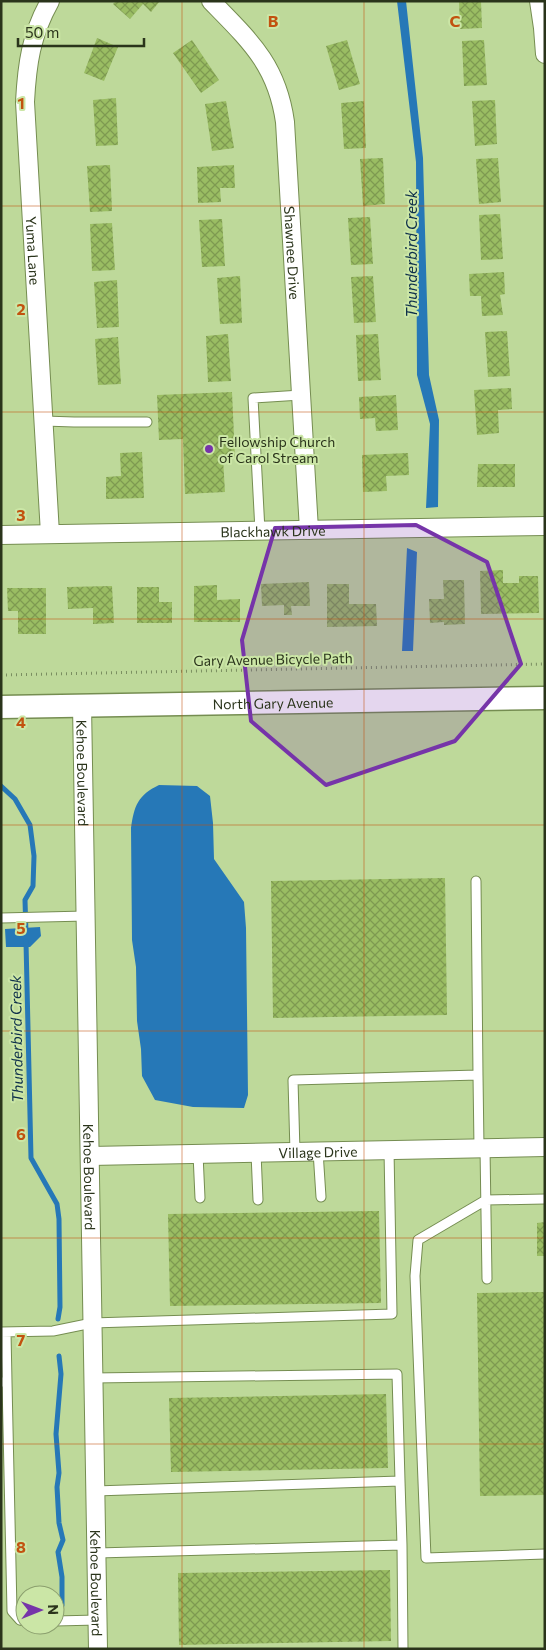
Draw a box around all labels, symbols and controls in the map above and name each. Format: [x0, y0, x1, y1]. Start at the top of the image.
text: B [268, 11, 279, 30]
text: C [450, 11, 461, 30]
scale bar [18, 15, 144, 47]
text: 50 m [25, 23, 59, 41]
text: 1 [17, 93, 25, 112]
water label: Thunderbird Creek [402, 189, 420, 318]
street label: Shawnee Drive [281, 205, 304, 300]
street label: Yuma Lane [23, 216, 44, 286]
text: 2 [16, 299, 26, 318]
place label: Fellowship Church of Carol Stream [219, 433, 335, 466]
marker: Fellowship Church of Carol Stream [203, 443, 215, 455]
text: 3 [16, 505, 26, 524]
street label: Blackhawk Drive [220, 521, 326, 540]
street label: Gary Avenue Bicycle Path [193, 649, 353, 669]
street label: North Gary Avenue [212, 693, 334, 712]
text: 4 [16, 712, 26, 731]
street label: Kehoe Boulevard [74, 720, 93, 826]
text: 5 [16, 918, 26, 937]
water label: Thunderbird Creek [6, 974, 26, 1103]
street label: Kehoe Boulevard [81, 1123, 99, 1230]
text: 6 [16, 1124, 26, 1143]
street label: Village Drive [278, 1142, 358, 1161]
text: 7 [17, 1330, 26, 1349]
street label: Kehoe Boulevard [87, 1529, 106, 1636]
text: 8 [16, 1537, 26, 1556]
north arrow [15, 1585, 65, 1635]
text: N [45, 1604, 62, 1615]

